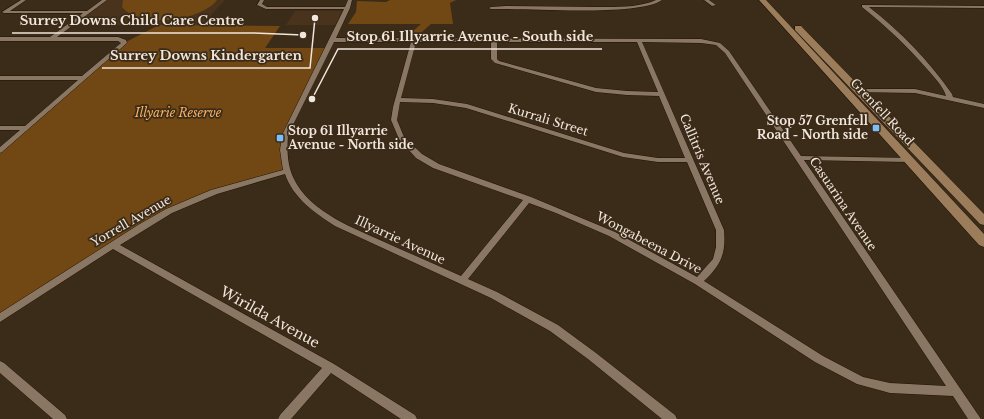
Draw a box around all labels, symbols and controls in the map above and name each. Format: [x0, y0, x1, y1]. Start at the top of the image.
callout: Surrey Downs Child Care Centre [12, 8, 253, 33]
text: Surrey Downs Child Care Centre [20, 12, 245, 29]
callout: Stop 61 Illyarrie Avenue - South side [338, 24, 602, 49]
text: Stop 61 Illyarrie Avenue - South side [347, 28, 594, 45]
callout: Surrey Downs Kindergarten [102, 43, 310, 68]
text: Surrey Downs Kindergarten [110, 47, 303, 64]
street label: Grenfell Road [848, 75, 917, 148]
street label: Kurrali Street [506, 100, 590, 139]
park label: Illyarie Reserve [134, 105, 222, 120]
street label: Callitris Avenue [677, 111, 728, 206]
place label: Stop 57 Grenfell Road - North side [757, 113, 869, 142]
place label: Stop 61 Illyarrie Avenue - North side [287, 123, 414, 152]
marker: Stop 57 Grenfell Road - North side [871, 123, 881, 133]
marker: Stop 61 Illyarrie Avenue - North side [275, 133, 285, 143]
street label: Casuarina Avenue [807, 154, 880, 253]
street label: Yorrell Avenue [87, 191, 174, 250]
street label: Wongabeena Drive [593, 208, 705, 277]
street label: Illyarrie Avenue [353, 212, 448, 267]
street label: Wirilda Avenue [216, 282, 323, 352]

